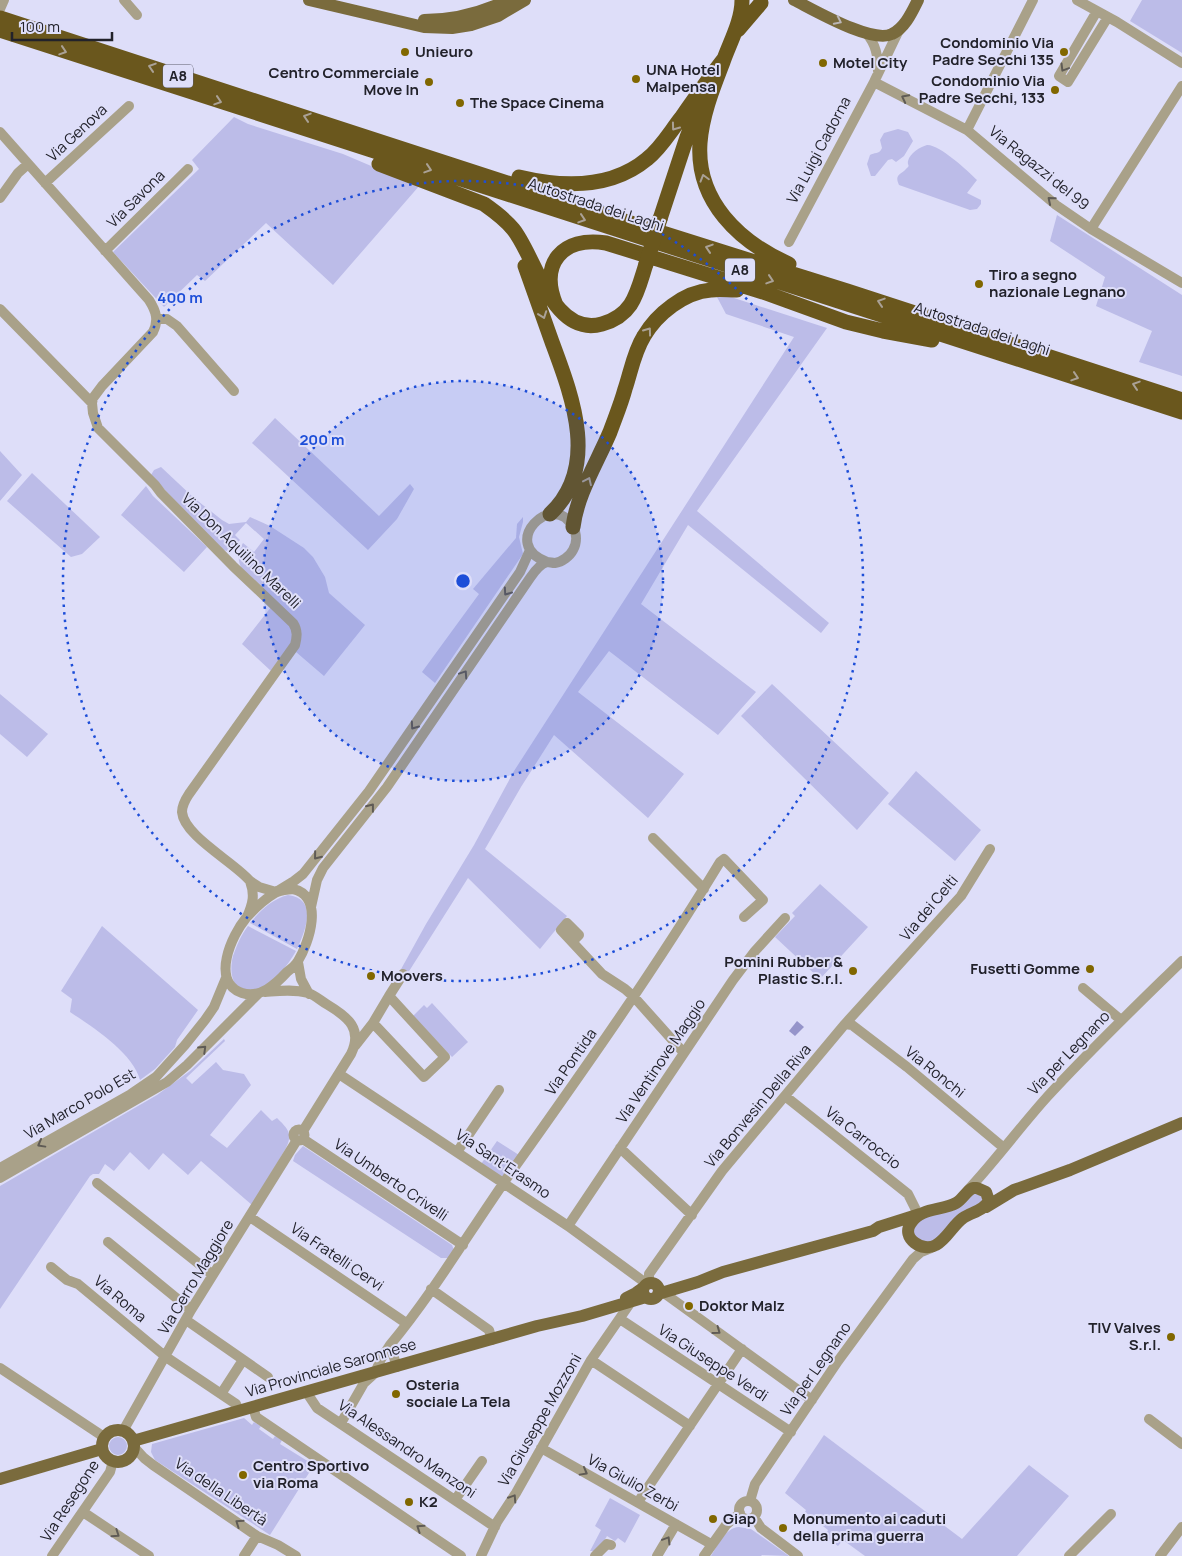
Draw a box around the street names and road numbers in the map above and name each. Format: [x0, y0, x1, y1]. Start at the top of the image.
road number: A8 [163, 64, 193, 88]
street label: Via Luigi Cadorna [781, 93, 856, 207]
street label: Via Genova [42, 99, 111, 166]
street label: Via Ragazzi del 99 [985, 121, 1094, 215]
street label: Via Savona [102, 165, 169, 232]
street label: Autostrada dei Laghi [525, 173, 667, 236]
road number: A8 [725, 258, 755, 282]
street label: Autostrada dei Laghi [911, 297, 1053, 360]
street label: Via Don Aquilino Marelli [177, 488, 306, 613]
street label: Via dei Celti [895, 870, 962, 945]
street label: Via Ventinove Maggio [611, 994, 710, 1127]
street label: Via per Legnano [1023, 1006, 1114, 1099]
street label: Via Pontida [540, 1024, 601, 1099]
street label: Via Bonvesin Della Riva [700, 1039, 816, 1172]
street label: Via Ronchi [901, 1041, 970, 1102]
street label: Via Marco Polo Est [20, 1063, 139, 1144]
street label: Via Carroccio [821, 1101, 906, 1174]
street label: Via Sant'Erasmo [452, 1124, 555, 1203]
street label: Via Umberto Crivelli [330, 1133, 453, 1226]
street label: Via Cerro Maggiore [153, 1215, 238, 1338]
street label: Via Fratelli Cervi [286, 1218, 388, 1296]
street label: Via Roma [89, 1270, 151, 1327]
street label: Via per Legnano [775, 1318, 856, 1420]
street label: Via Giuseppe Verdi [654, 1319, 772, 1406]
street label: Via Provinciale Saronnese [243, 1333, 419, 1402]
street label: Via Giuseppe Mozzoni [493, 1349, 586, 1490]
street label: Via Alessandro Manzoni [334, 1394, 481, 1503]
street label: Via Giulio Zerbi [584, 1449, 683, 1516]
street label: Via della Libertà [171, 1453, 272, 1531]
street label: Via Resegone [35, 1455, 104, 1546]

